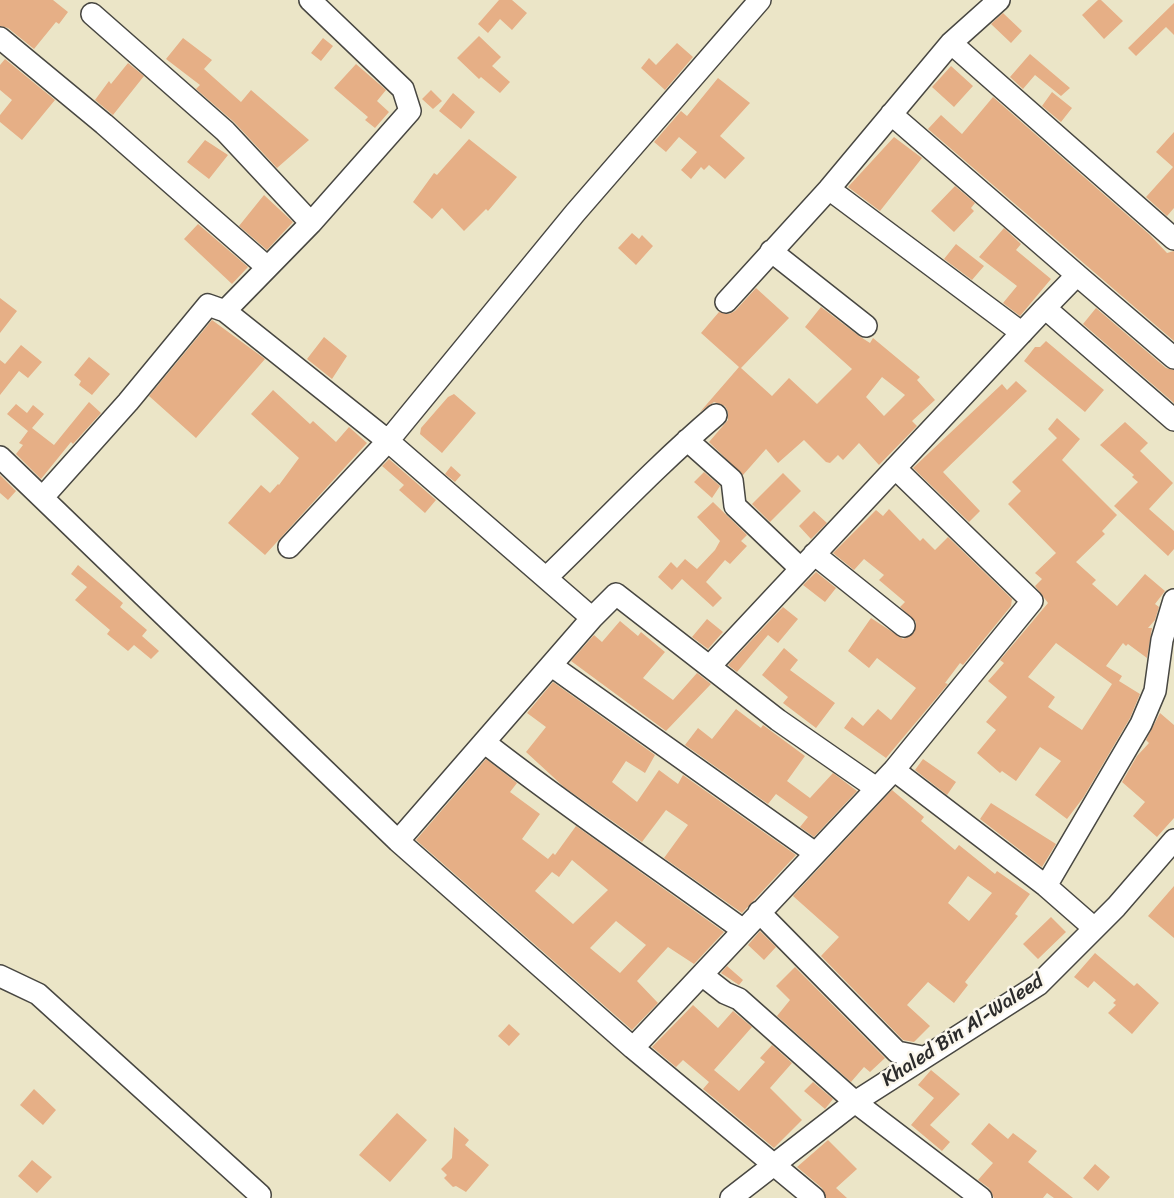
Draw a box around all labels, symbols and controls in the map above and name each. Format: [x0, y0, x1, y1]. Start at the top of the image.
street label: Khaled Bin Al-Waleed [878, 970, 1048, 1092]

